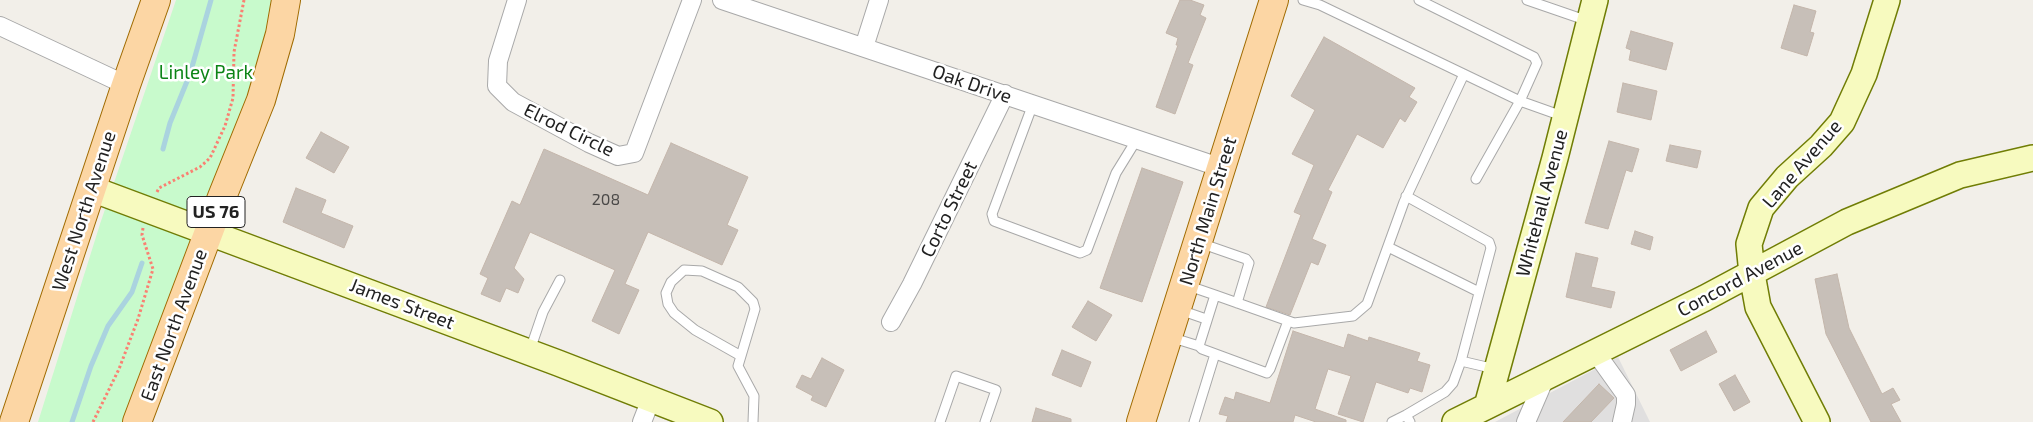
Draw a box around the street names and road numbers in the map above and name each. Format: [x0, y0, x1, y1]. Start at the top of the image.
street label: Oak Drive [929, 60, 1015, 108]
street label: Elrod Circle [520, 98, 618, 162]
street label: Lane Avenue [1758, 115, 1846, 213]
street label: Whitehall Avenue [1511, 127, 1573, 279]
street label: West North Avenue [47, 128, 121, 294]
street label: North Main Street [1175, 134, 1241, 288]
street label: Corto Street [916, 157, 982, 261]
road number: US 76 [187, 196, 245, 228]
street label: Concord Avenue [1673, 236, 1807, 322]
street label: East North Avenue [136, 246, 212, 404]
street label: James Street [346, 274, 458, 334]

